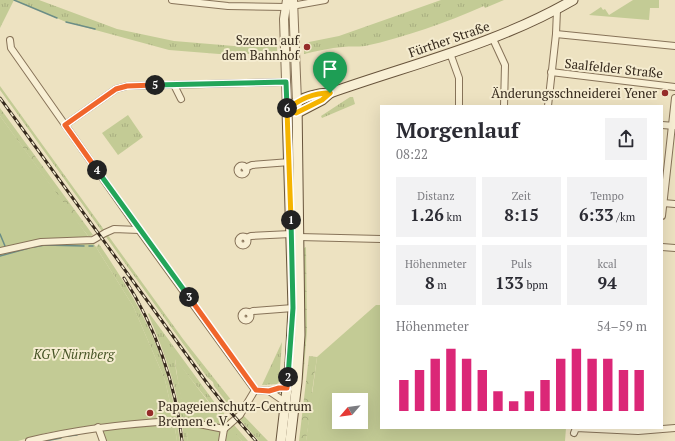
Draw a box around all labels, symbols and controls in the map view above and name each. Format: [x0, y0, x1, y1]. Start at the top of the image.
street label: Fürther Straße [406, 17, 492, 61]
place label: Szenen auf dem Bahnhof [222, 31, 301, 64]
marker: Szenen auf dem Bahnhof [302, 42, 312, 52]
pin [313, 52, 347, 93]
street label: Saalfelder Straße [564, 54, 664, 82]
icon: arrive [319, 58, 341, 80]
pin: 5 [145, 75, 165, 95]
text: 5 [152, 78, 158, 92]
place label: Änderungsschneiderei Yener [491, 84, 657, 102]
marker: Änderungsschneiderei Yener [660, 88, 670, 98]
pin: 6 [277, 98, 297, 118]
text: 6 [284, 101, 290, 115]
text: Morgenlauf [396, 115, 519, 144]
button: share [605, 118, 647, 160]
text: 08:22 [396, 145, 428, 163]
pin: 4 [87, 160, 107, 180]
text: 4 [94, 163, 100, 177]
text: Distanz [417, 189, 455, 203]
text: Zeit [512, 189, 531, 203]
text: Tempo [590, 189, 624, 203]
text: 1.26 [410, 203, 444, 226]
text: 8:15 [504, 203, 539, 226]
text: 6:33 [579, 203, 614, 226]
pin: 1 [281, 210, 301, 230]
text: km [444, 210, 462, 224]
text: /km [614, 210, 635, 224]
text: 1 [288, 213, 294, 227]
text: Höhenmeter [405, 257, 467, 271]
text: Puls [511, 257, 532, 271]
text: kcal [597, 257, 617, 271]
text: 8 [425, 271, 435, 294]
text: 133 [495, 271, 524, 294]
text: 94 [598, 271, 617, 294]
text: m [435, 278, 447, 292]
text: bpm [524, 278, 548, 292]
pin: 3 [179, 287, 199, 307]
text: 3 [186, 290, 192, 304]
text: Höhenmeter [396, 317, 469, 335]
text: 54–59 m [597, 317, 647, 335]
park label: KGV Nürnberg [33, 345, 115, 363]
pin: 2 [278, 367, 298, 387]
text: 2 [285, 370, 291, 384]
north arrow [332, 393, 368, 429]
map controls [332, 393, 368, 429]
place label: Papageienschutz-Centrum Bremen e. V. [158, 397, 312, 430]
marker: Papageienschutz-Centrum Bremen e. V. [145, 408, 155, 418]

